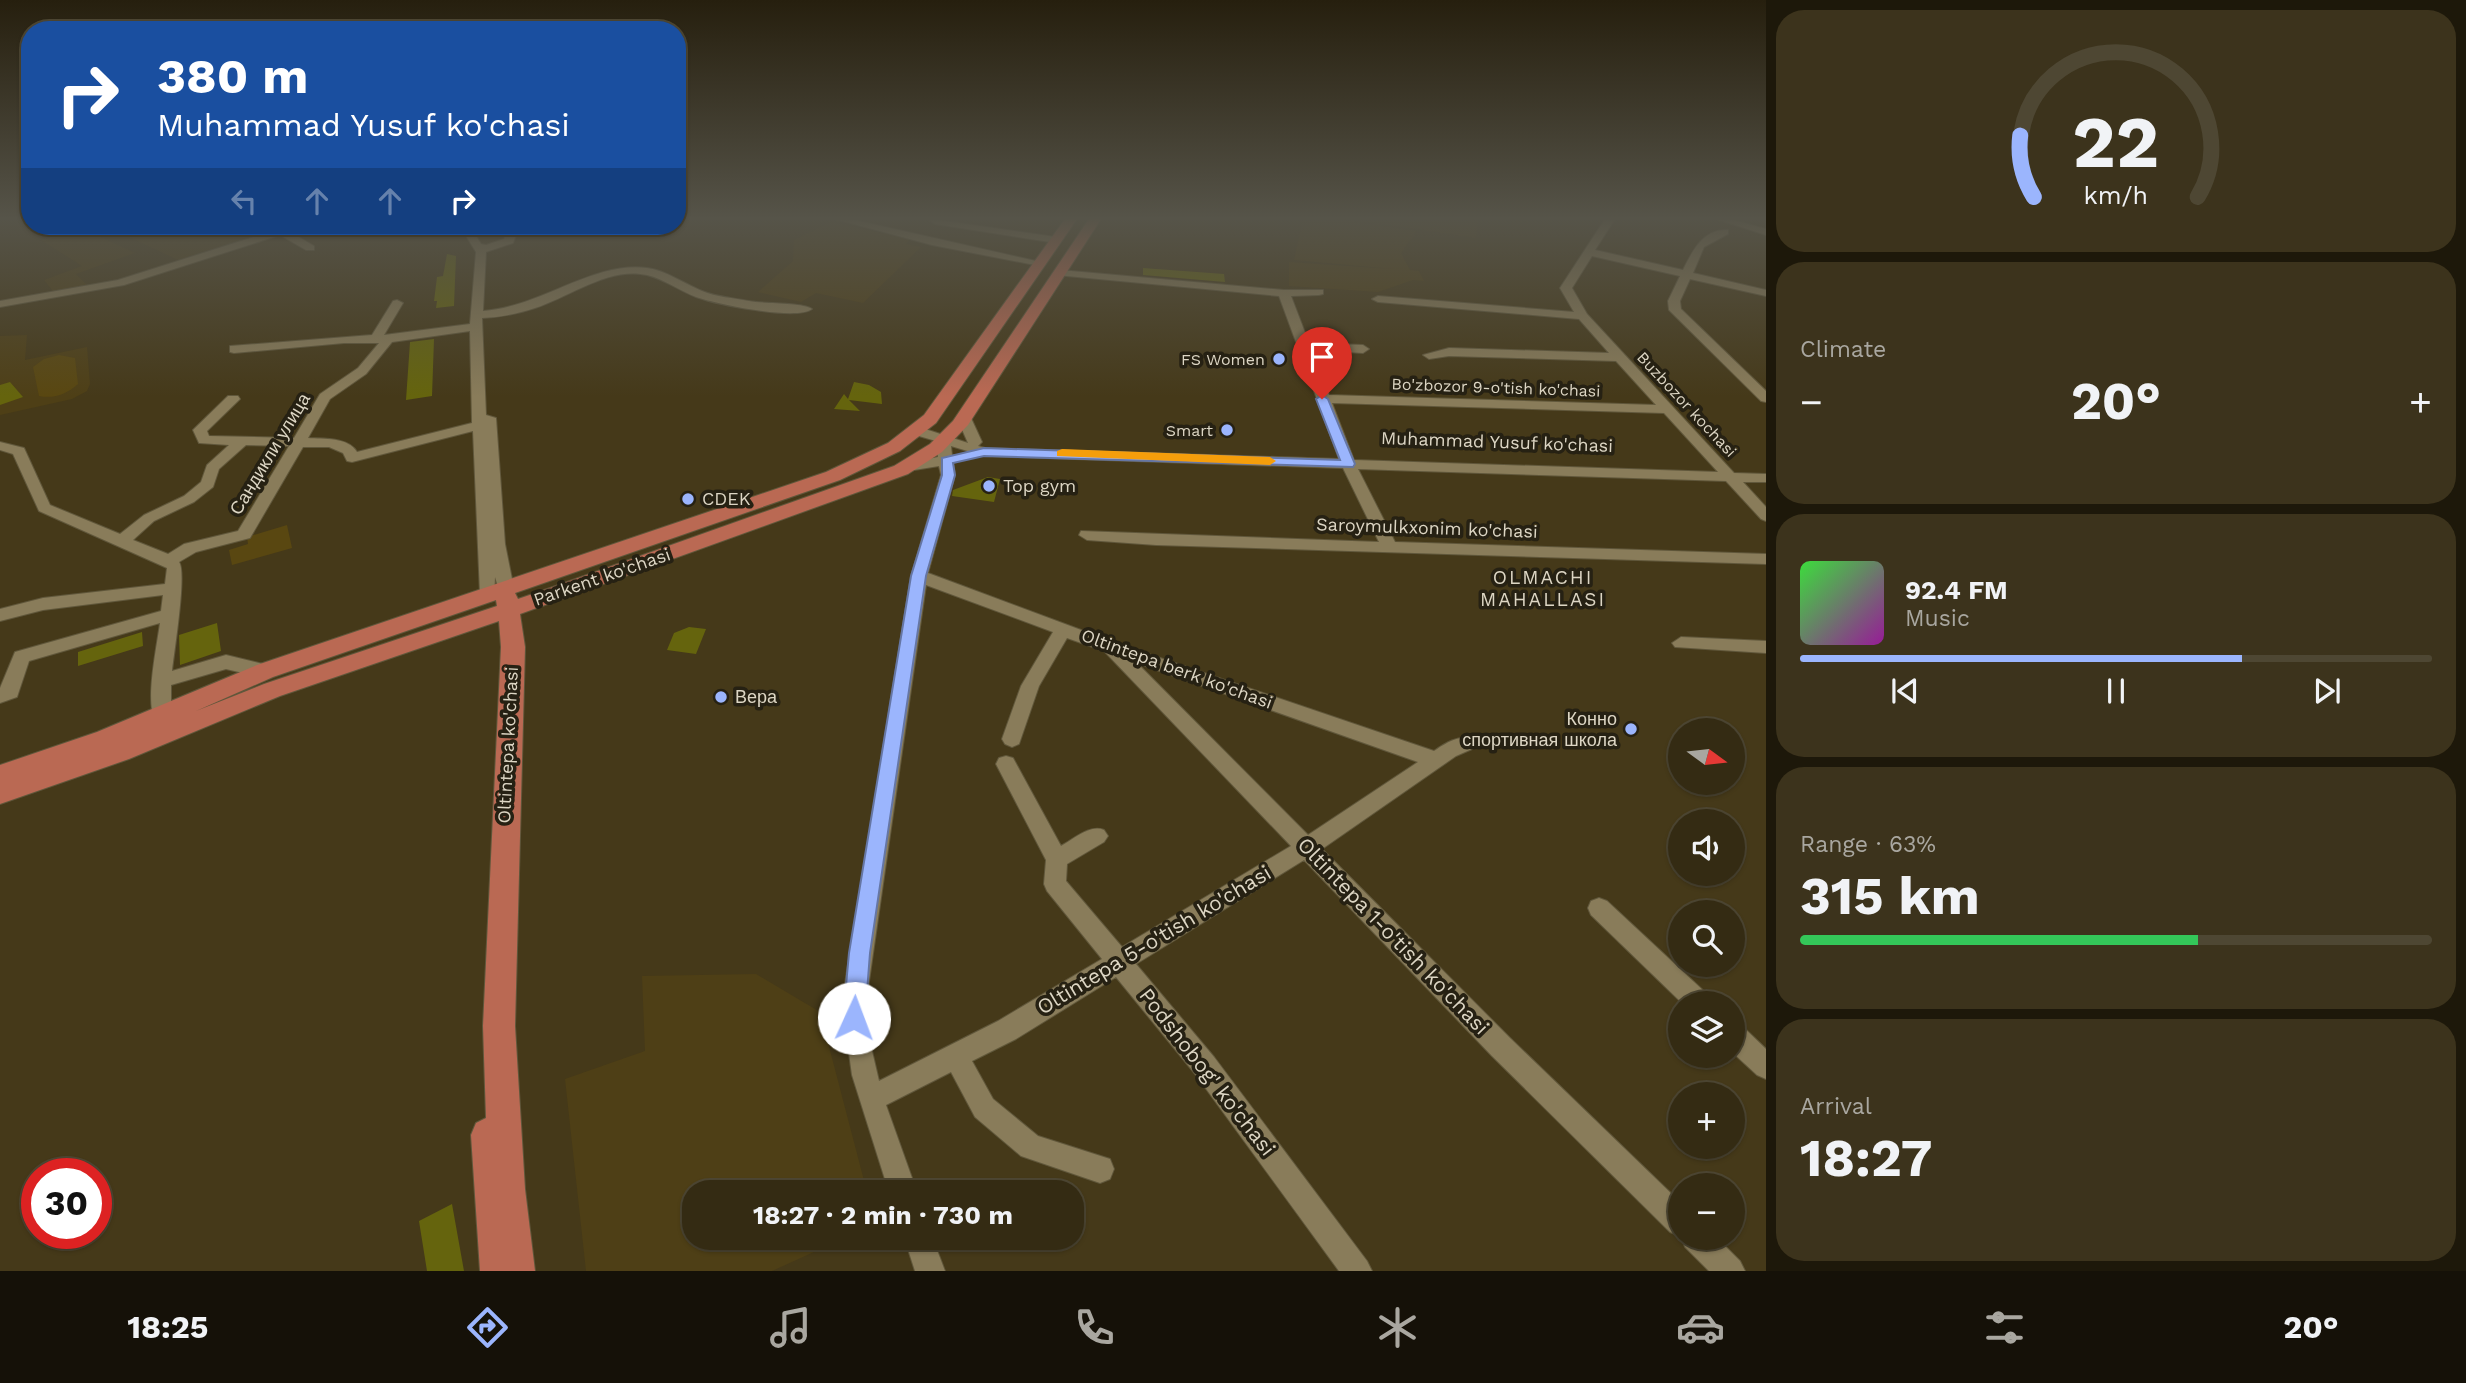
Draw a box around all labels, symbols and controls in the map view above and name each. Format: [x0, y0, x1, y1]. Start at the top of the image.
text: 380 m [157, 47, 308, 105]
icon: right [42, 49, 133, 140]
text: 22 [2073, 99, 2159, 185]
text: Muhammad Yusuf ko'chasi [157, 106, 570, 144]
text: km/h [2084, 181, 2148, 210]
icon: left [225, 182, 263, 220]
icon: ahead [298, 182, 336, 220]
icon: ahead [371, 182, 409, 220]
icon: right [444, 182, 482, 220]
pin [1292, 327, 1352, 399]
text: Climate [1800, 336, 1886, 363]
icon: arrive [1303, 338, 1341, 376]
street label: Buzbozor kochasi [1633, 348, 1740, 461]
place label: FS Women [1181, 350, 1265, 369]
marker: FS Women [1271, 351, 1287, 367]
text: 20° [2071, 371, 2161, 432]
street label: Bo'zbozor 9-o'tish ko'chasi [1391, 374, 1601, 401]
text: − [1800, 380, 1823, 424]
text: + [2409, 380, 2432, 424]
street label: Сандикли улица [225, 388, 315, 518]
place label: Smart [1166, 421, 1213, 440]
marker: Smart [1219, 422, 1235, 438]
street label: Muhammad Yusuf ko'chasi [1381, 427, 1613, 456]
place label: Top gym [1003, 475, 1076, 496]
marker: Top gym [981, 478, 997, 494]
place label: CDEK [702, 488, 751, 509]
marker: CDEK [680, 491, 696, 507]
street label: Saroymulkxonim ko'chasi [1316, 513, 1538, 542]
street label: Parkent ko'chasi [531, 543, 673, 610]
district label: OLMACHI MAHALLASI [1480, 566, 1606, 611]
text: 92.4 FM [1905, 575, 2008, 605]
text: Music [1905, 605, 1970, 632]
street label: Oltintepa berk ko'chasi [1079, 624, 1276, 713]
street label: Oltintepa ko'chasi [493, 666, 522, 824]
icon: previous [1886, 672, 1924, 710]
icon: pause [2097, 672, 2135, 710]
icon: next [2308, 672, 2346, 710]
place label: Вера [735, 686, 778, 707]
marker: Вера [713, 689, 729, 705]
place label: Конно спортивная школа [1462, 708, 1618, 750]
north arrow [1668, 718, 1745, 794]
map controls [1668, 718, 1745, 1250]
marker: Конно спортивная школа [1623, 721, 1639, 737]
button: sound [1668, 809, 1745, 886]
text: Range · 63% [1800, 831, 1936, 858]
street label: Oltintepa 1-o'tish ko'chasi [1293, 832, 1494, 1039]
street label: Oltintepa 5-o'tish ko'chasi [1032, 860, 1275, 1020]
text: 315 km [1800, 866, 1980, 927]
button: search [1668, 900, 1745, 977]
position arrow [817, 981, 891, 1055]
street label: Podshobog' ko'chasi [1134, 983, 1281, 1160]
button: layers [1668, 991, 1745, 1068]
button: + [1668, 1082, 1745, 1159]
text: Arrival [1800, 1093, 1872, 1120]
text: 18:27 [1800, 1128, 1932, 1189]
speed limit sign: 30 [21, 1158, 112, 1249]
button: − [1668, 1173, 1745, 1250]
text: 18:27 · 2 min · 730 m [753, 1200, 1013, 1230]
icon: directions [463, 1303, 512, 1352]
icon: music [766, 1303, 815, 1352]
icon: phone [1070, 1303, 1119, 1352]
icon: climate [1373, 1303, 1422, 1352]
icon: car [1676, 1303, 1725, 1352]
icon: filters [1980, 1303, 2029, 1352]
text: 18:25 [127, 1308, 208, 1346]
text: 20° [2283, 1308, 2339, 1346]

